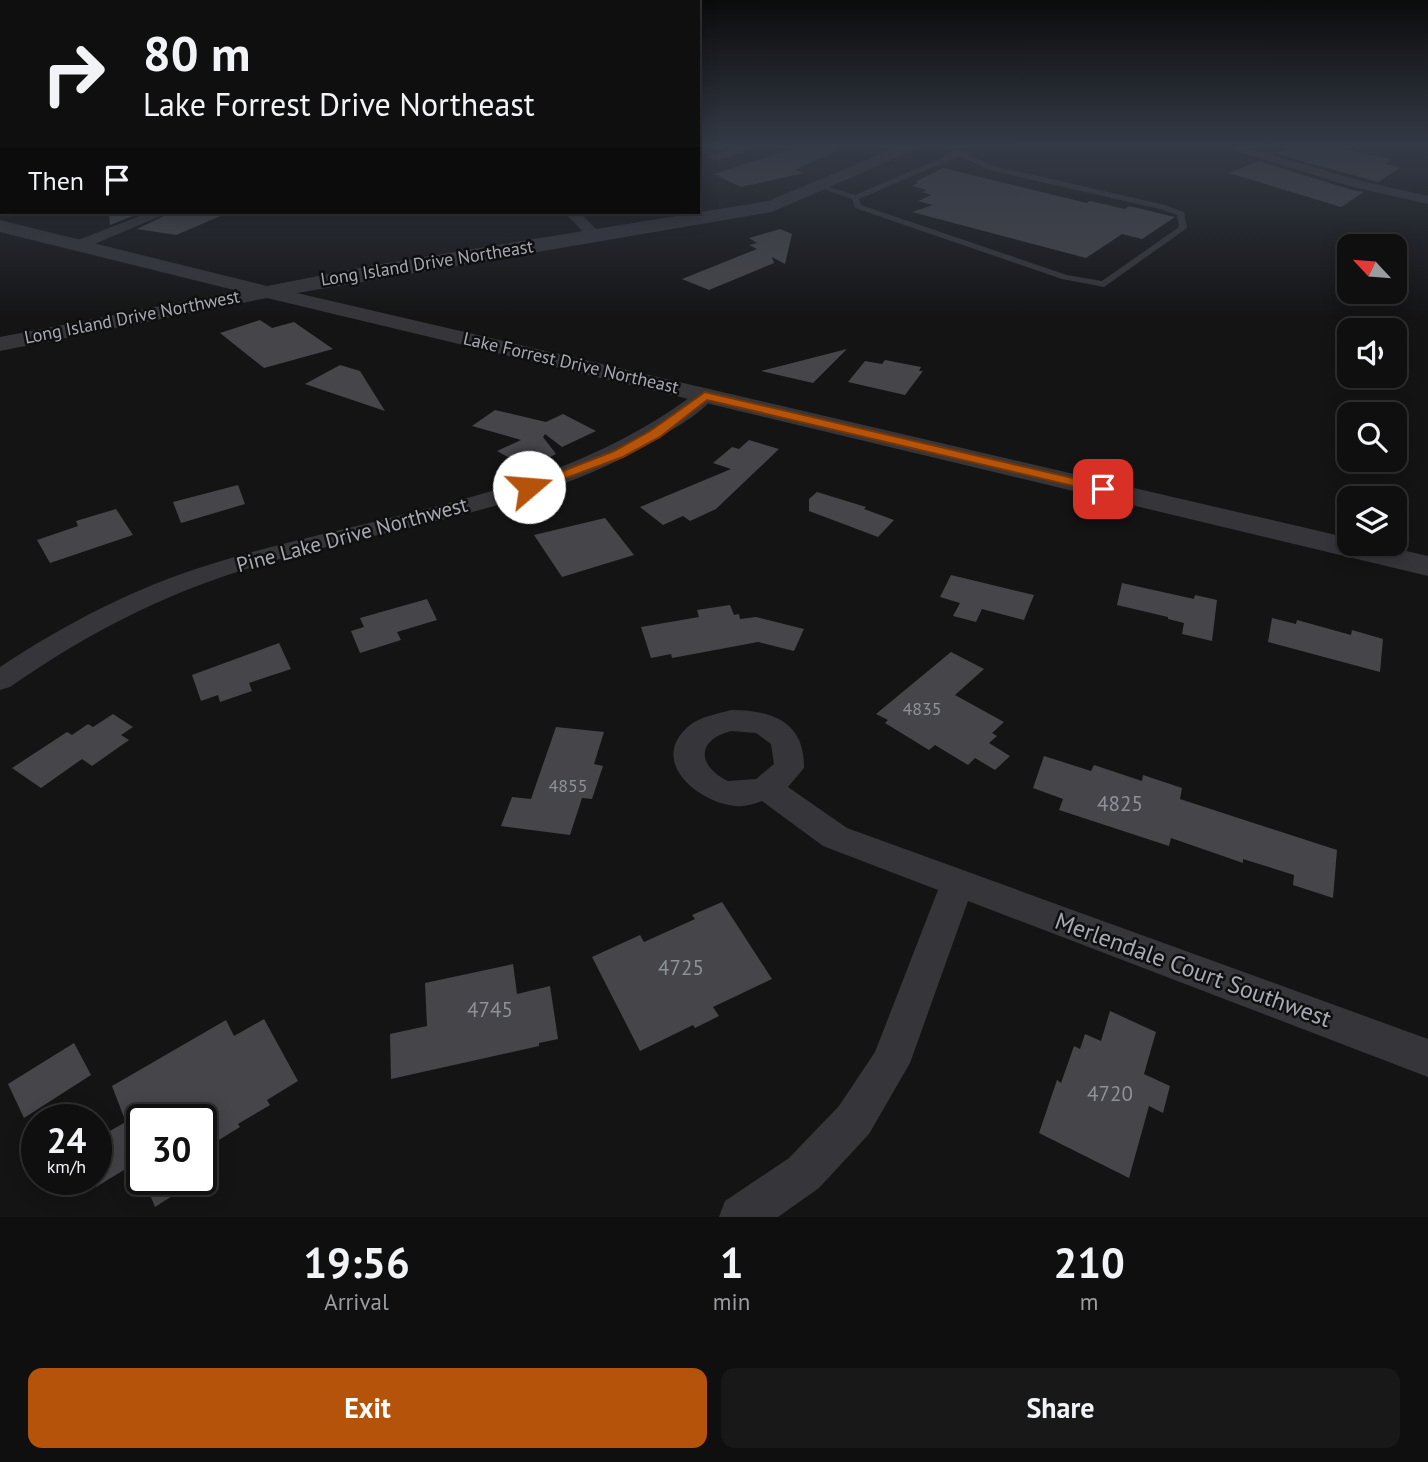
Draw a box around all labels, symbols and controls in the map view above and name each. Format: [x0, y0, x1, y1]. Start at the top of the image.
text: 80 m [143, 21, 250, 85]
icon: right [28, 28, 119, 119]
text: Lake Forrest Drive Northeast [143, 83, 535, 125]
icon: arrive [98, 161, 136, 199]
text: Then [28, 164, 84, 197]
street label: Long Island Drive Northeast [319, 234, 535, 291]
north arrow [1337, 234, 1407, 304]
map controls [1337, 234, 1407, 556]
street label: Long Island Drive Northwest [22, 284, 242, 349]
button: sound [1337, 318, 1407, 388]
street label: Lake Forrest Drive Northeast [461, 327, 681, 398]
button: search [1337, 402, 1407, 472]
position arrow [492, 450, 566, 524]
pin [1073, 459, 1133, 519]
icon: arrive [1084, 470, 1122, 508]
button: layers [1337, 486, 1407, 556]
street label: Pine Lake Drive Northwest [233, 491, 470, 578]
house number: 4835 [902, 697, 942, 720]
house number: 4855 [548, 774, 588, 797]
house number: 4825 [1097, 790, 1143, 817]
street label: Merlendale Court Southwest [1051, 905, 1336, 1034]
house number: 4725 [658, 954, 704, 981]
house number: 4745 [467, 996, 513, 1023]
house number: 4720 [1087, 1080, 1133, 1107]
speed limit sign: 30 [126, 1104, 217, 1195]
text: 24 [47, 1117, 86, 1163]
text: km/h [47, 1155, 86, 1178]
text: 19:56 [303, 1235, 410, 1290]
text: 1 [720, 1235, 743, 1290]
text: 210 [1053, 1235, 1125, 1290]
text: Arrival [324, 1287, 389, 1316]
text: min [713, 1287, 750, 1316]
text: m [1080, 1287, 1098, 1316]
button: Exit [28, 1368, 707, 1448]
button: Share [721, 1368, 1400, 1448]

